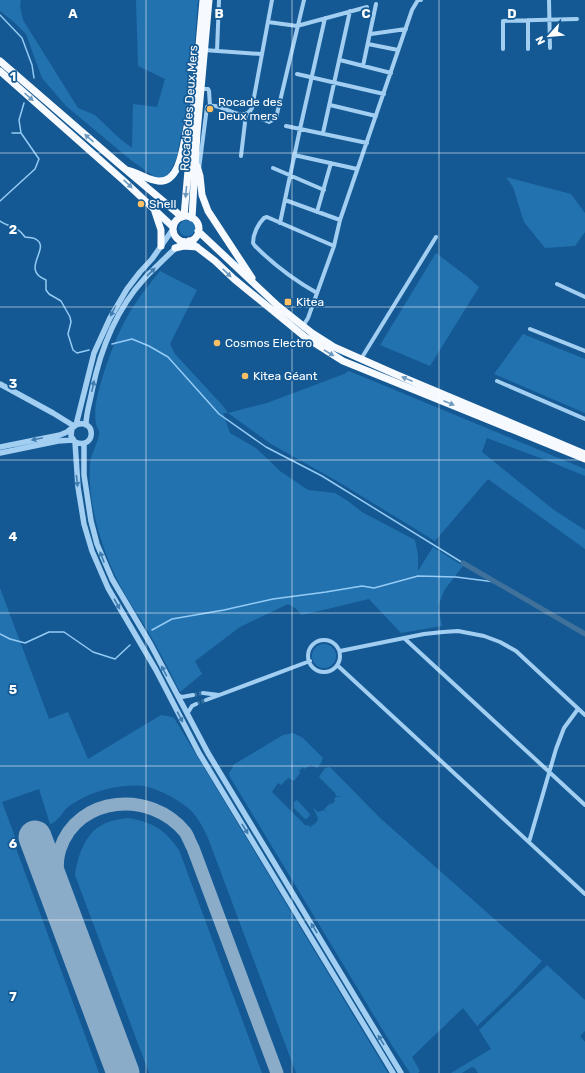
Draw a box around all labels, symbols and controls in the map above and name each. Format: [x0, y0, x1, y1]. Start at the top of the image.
text: A [68, 6, 78, 21]
text: B [214, 6, 224, 21]
text: C [361, 6, 371, 21]
text: D [507, 6, 517, 21]
north arrow [529, 16, 569, 56]
text: N [533, 34, 548, 47]
street label: Rocade des Deux Mers [178, 45, 200, 171]
text: 1 [10, 69, 16, 84]
one-way arrow [24, 92, 34, 101]
place label: Rocade des Deux mers [218, 95, 283, 123]
marker: Rocade des Deux mers [205, 104, 215, 114]
one-way arrow [84, 134, 94, 143]
one-way arrow [123, 180, 133, 189]
one-way arrow [183, 186, 189, 198]
place label: Shell [149, 197, 176, 211]
marker: Shell [136, 199, 146, 209]
text: 2 [9, 222, 17, 237]
one-way arrow [146, 267, 156, 277]
one-way arrow [222, 268, 232, 277]
place label: Kitea [296, 295, 324, 309]
marker: Kitea [283, 297, 293, 307]
one-way arrow [110, 306, 116, 317]
place label: Cosmos Electro [225, 336, 312, 350]
marker: Cosmos Electro [212, 338, 222, 348]
one-way arrow [324, 349, 334, 357]
place label: Kitea Géant [253, 369, 318, 383]
marker: Kitea Géant [240, 371, 250, 381]
text: 3 [9, 376, 18, 391]
one-way arrow [401, 376, 412, 382]
one-way arrow [90, 380, 96, 392]
one-way arrow [443, 401, 455, 407]
one-way arrow [31, 437, 43, 443]
one-way arrow [74, 475, 81, 487]
text: 4 [9, 529, 18, 544]
one-way arrow [99, 550, 105, 562]
one-way arrow [113, 598, 120, 610]
one-way arrow [161, 665, 168, 677]
text: 5 [9, 682, 17, 697]
one-way arrow [177, 711, 183, 723]
one-way arrow [242, 823, 249, 835]
text: 6 [9, 836, 18, 851]
one-way arrow [310, 923, 318, 933]
text: 7 [9, 989, 17, 1004]
one-way arrow [378, 1034, 385, 1046]

